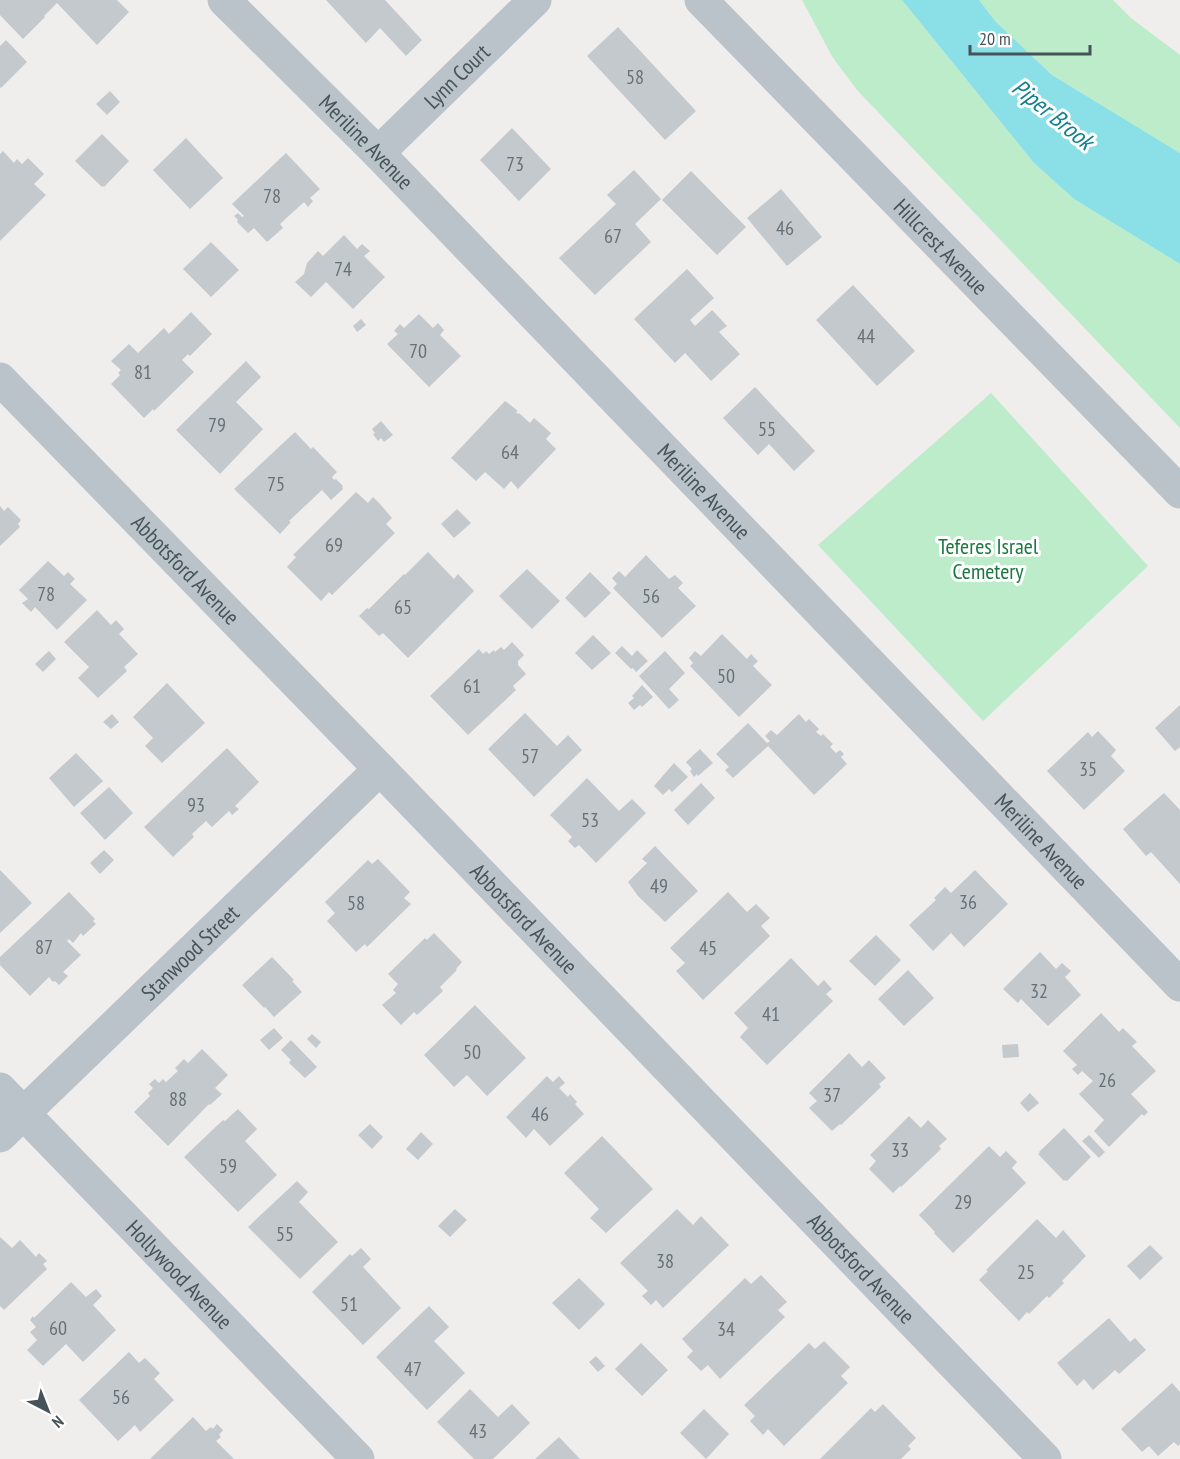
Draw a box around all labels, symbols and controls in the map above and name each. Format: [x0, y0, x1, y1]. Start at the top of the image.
scale bar [970, 18, 1090, 56]
text: 20 m [979, 27, 1011, 50]
street label: Lynn Court [418, 38, 496, 114]
house number: 58 [626, 64, 644, 90]
water label: Piper Brook [1006, 72, 1102, 158]
street label: Meriline Avenue [313, 89, 419, 195]
house number: 73 [506, 151, 524, 177]
house number: 78 [263, 183, 281, 209]
street label: Hillcrest Avenue [888, 193, 994, 300]
house number: 46 [776, 215, 794, 241]
house number: 67 [604, 223, 622, 249]
house number: 74 [334, 256, 352, 282]
house number: 44 [857, 323, 875, 349]
house number: 70 [409, 338, 427, 364]
house number: 81 [134, 359, 152, 385]
house number: 79 [208, 412, 226, 438]
house number: 55 [758, 416, 776, 442]
street label: Meriline Avenue [652, 438, 757, 545]
house number: 64 [501, 439, 519, 465]
house number: 75 [267, 471, 285, 497]
street label: Abbotsford Avenue [126, 509, 246, 630]
house number: 69 [325, 532, 343, 558]
park label: Teferes Israel Cemetery [938, 532, 1039, 585]
house number: 78 [37, 581, 55, 607]
house number: 56 [642, 583, 660, 609]
house number: 65 [394, 594, 412, 620]
house number: 50 [717, 663, 735, 689]
house number: 61 [463, 673, 481, 699]
house number: 57 [521, 743, 539, 769]
house number: 35 [1079, 756, 1097, 782]
street label: Meriline Avenue [989, 787, 1094, 895]
house number: 93 [187, 792, 205, 818]
house number: 53 [581, 807, 599, 833]
street label: Abbotsford Avenue [464, 857, 584, 980]
house number: 49 [650, 873, 668, 899]
house number: 36 [959, 889, 977, 915]
house number: 58 [347, 890, 365, 916]
street label: Stanwood Street [135, 899, 245, 1006]
house number: 87 [35, 934, 53, 960]
house number: 45 [699, 935, 717, 961]
house number: 32 [1030, 978, 1048, 1004]
house number: 41 [762, 1001, 780, 1027]
house number: 50 [463, 1039, 481, 1065]
house number: 26 [1098, 1067, 1116, 1093]
house number: 37 [823, 1082, 841, 1108]
house number: 88 [169, 1086, 187, 1112]
house number: 46 [531, 1101, 549, 1127]
house number: 33 [891, 1137, 909, 1163]
house number: 59 [219, 1153, 237, 1179]
house number: 29 [954, 1189, 972, 1215]
street label: Abbotsford Avenue [802, 1207, 921, 1329]
street label: Hollywood Avenue [120, 1214, 239, 1335]
house number: 55 [276, 1221, 294, 1247]
house number: 38 [656, 1248, 674, 1274]
house number: 25 [1017, 1259, 1035, 1285]
house number: 51 [340, 1291, 358, 1317]
house number: 60 [49, 1315, 67, 1341]
house number: 34 [717, 1316, 735, 1342]
house number: 47 [404, 1356, 422, 1382]
north arrow [18, 1381, 78, 1441]
house number: 56 [112, 1384, 130, 1410]
text: N [48, 1412, 68, 1432]
house number: 43 [469, 1418, 487, 1444]

